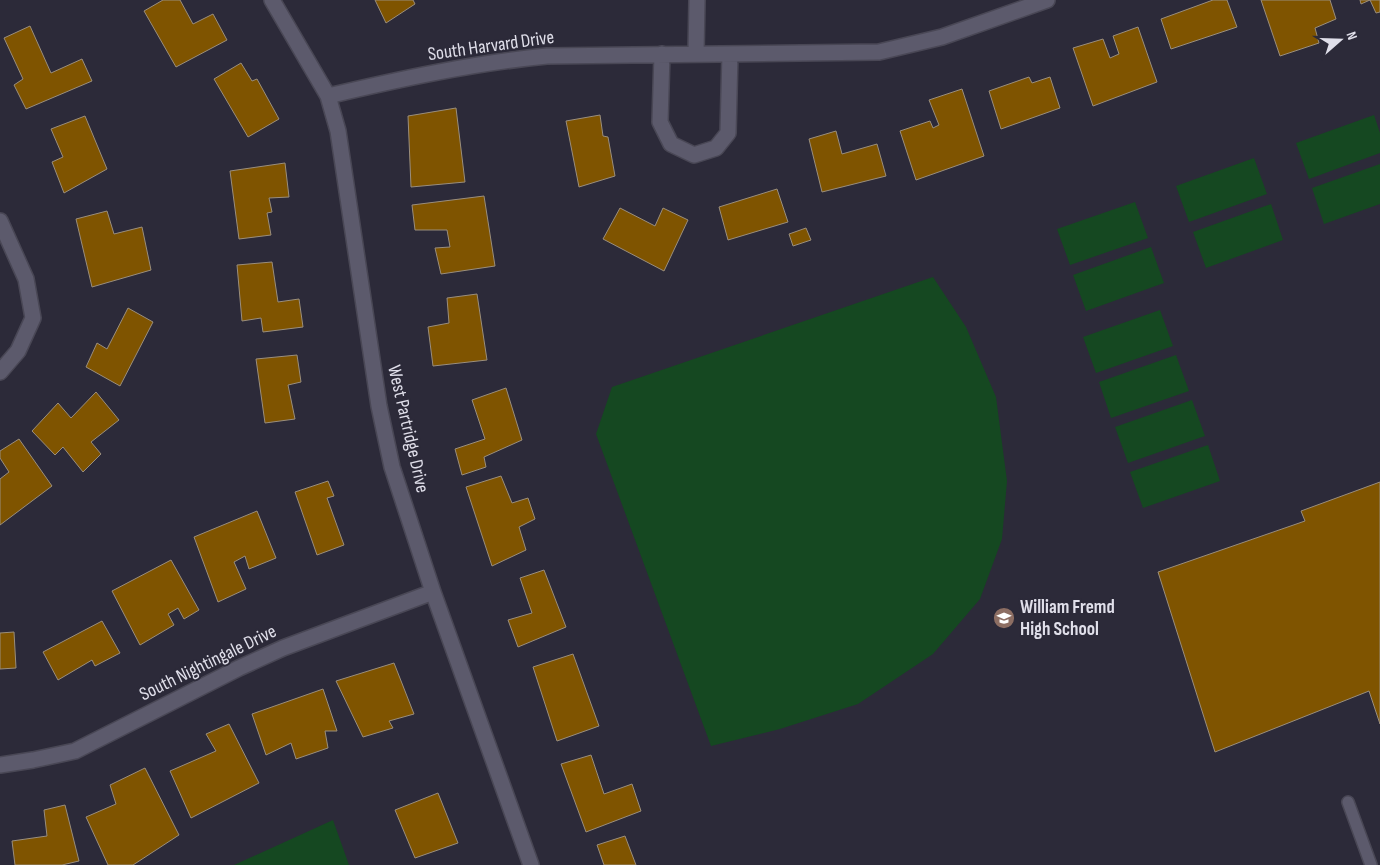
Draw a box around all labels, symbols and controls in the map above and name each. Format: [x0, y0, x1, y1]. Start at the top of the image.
north arrow [1315, 15, 1365, 65]
street label: South Harvard Drive [426, 26, 556, 66]
text: N [1342, 29, 1361, 42]
street label: West Partridge Drive [382, 363, 434, 495]
place label: William Fremd High School [1020, 596, 1115, 641]
school or university icon: William Fremd High School [992, 606, 1016, 630]
street label: South Nightingale Drive [136, 620, 280, 706]

